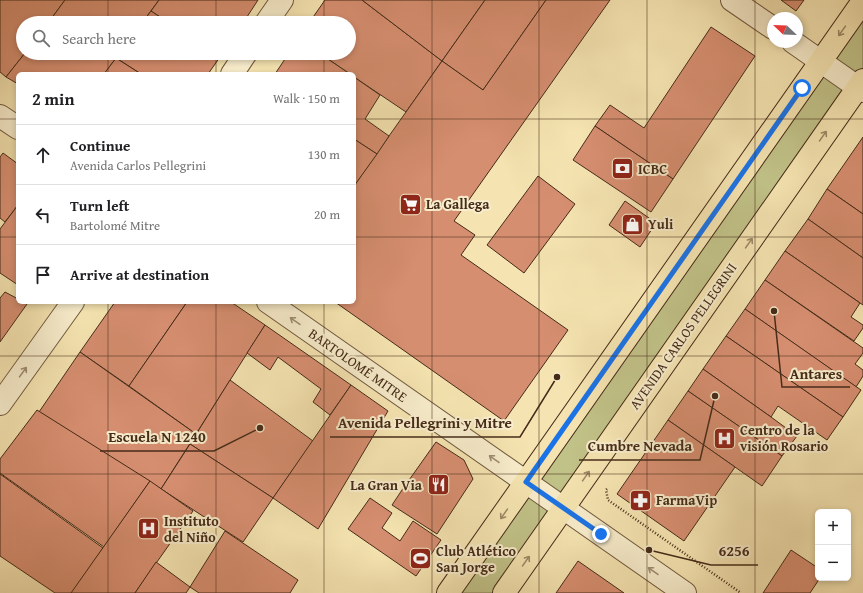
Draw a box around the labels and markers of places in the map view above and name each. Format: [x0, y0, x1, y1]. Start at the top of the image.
bank icon: ICBC [610, 156, 636, 182]
place label: ICBC [638, 159, 667, 179]
supermarket icon: La Gallega [397, 191, 423, 217]
place label: La Gallega [426, 194, 490, 214]
shop icon: Yuli [619, 211, 645, 237]
place label: Yuli [648, 214, 674, 234]
callout: Antares [782, 360, 850, 387]
callout: Avenida Pellegrini y Mitre [330, 410, 520, 437]
place label: Centro de la visión Rosario [740, 420, 829, 456]
callout: Escuela N 1240 [100, 424, 214, 451]
hospital icon: Centro de la visión Rosario [712, 425, 738, 451]
callout: Cumbre Nevada [579, 433, 700, 460]
restaurant icon: La Gran Via [425, 472, 451, 498]
place label: La Gran Via [350, 475, 423, 495]
pharmacy icon: FarmaVip [627, 487, 653, 513]
place label: FarmaVip [656, 490, 717, 510]
place label: Instituto del Niño [164, 511, 219, 547]
hospital icon: Instituto del Niño [135, 516, 161, 542]
callout: 6256 [711, 538, 758, 565]
place label: Club Atlético San Jorge [436, 541, 517, 577]
sports icon: Club Atlético San Jorge [407, 546, 433, 572]

